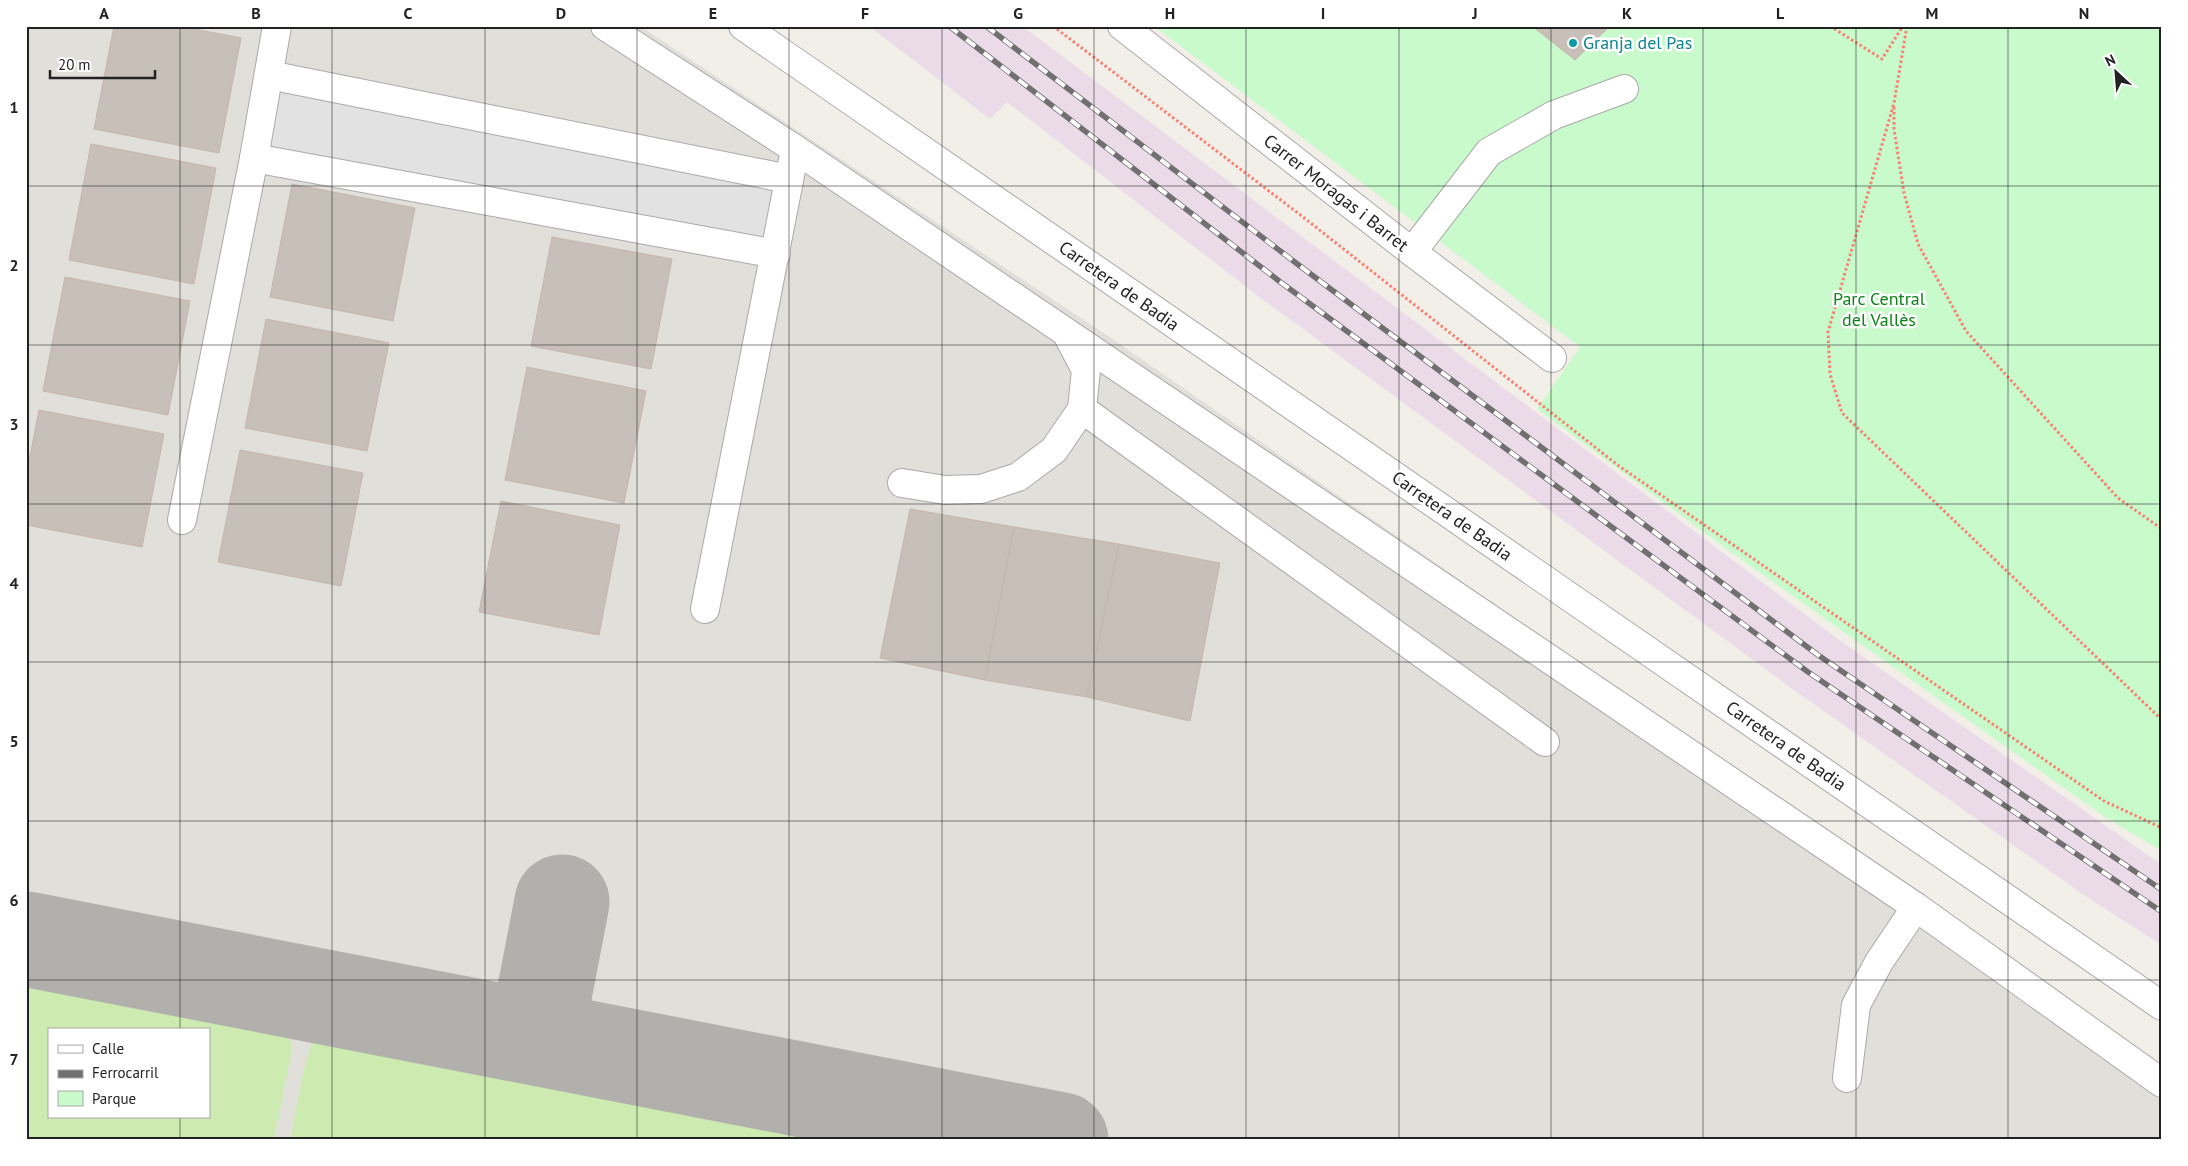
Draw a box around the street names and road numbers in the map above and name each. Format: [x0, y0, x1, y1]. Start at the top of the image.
street label: Carrer Moragas i Barret [1259, 129, 1413, 256]
street label: Carretera de Badia [1055, 236, 1184, 336]
street label: Carretera de Badia [1388, 466, 1517, 566]
street label: Carretera de Badia [1722, 696, 1851, 796]

